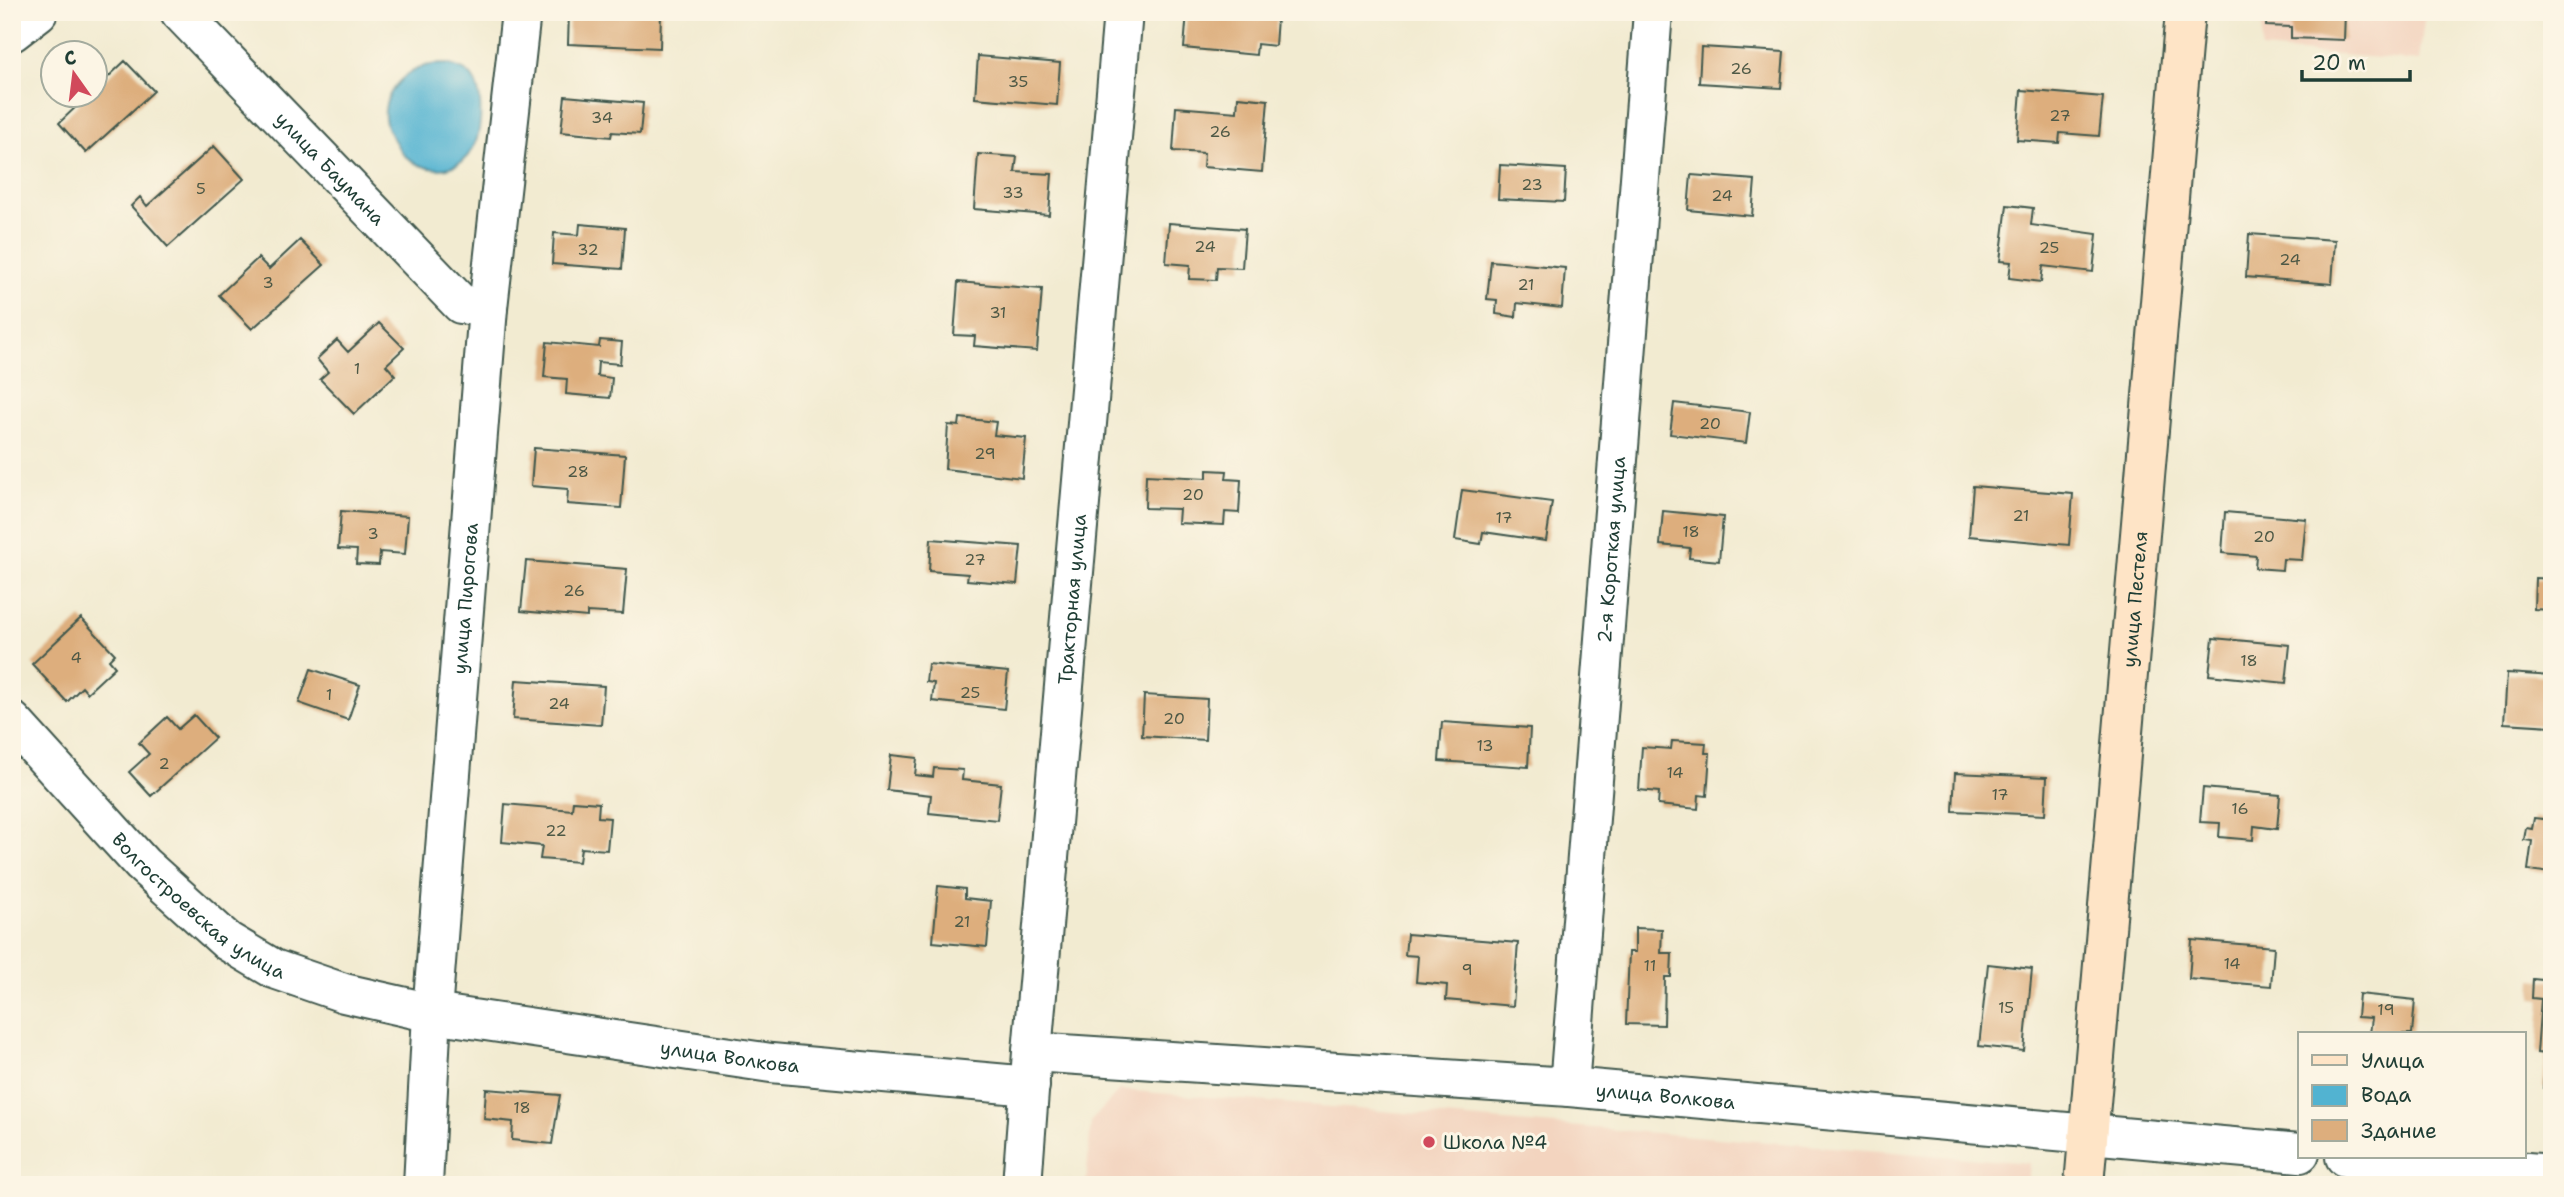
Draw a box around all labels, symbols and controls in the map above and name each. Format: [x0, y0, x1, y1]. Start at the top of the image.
north arrow [38, 38, 108, 108]
scale bar [2302, 38, 2410, 82]
text: С [61, 44, 79, 72]
text: 20 m [2312, 49, 2366, 77]
house number: 26 [1730, 58, 1752, 79]
house number: 35 [1008, 71, 1028, 92]
house number: 27 [2049, 105, 2071, 126]
street label: улица Баумана [270, 106, 391, 231]
house number: 34 [591, 107, 613, 128]
house number: 26 [1209, 121, 1231, 142]
house number: 23 [1521, 174, 1543, 195]
house number: 5 [196, 178, 206, 199]
house number: 33 [1002, 182, 1024, 203]
house number: 24 [1711, 185, 1733, 206]
house number: 24 [1194, 236, 1216, 257]
house number: 25 [2039, 237, 2059, 258]
house number: 32 [577, 239, 599, 260]
house number: 24 [2279, 249, 2301, 270]
house number: 3 [262, 272, 274, 293]
house number: 21 [1517, 274, 1535, 295]
house number: 31 [989, 302, 1007, 323]
house number: 1 [354, 358, 360, 379]
house number: 20 [1699, 413, 1721, 434]
house number: 29 [974, 443, 996, 464]
street label: 2-я Короткая улица [1591, 455, 1631, 644]
house number: 28 [567, 461, 589, 482]
house number: 20 [1182, 484, 1204, 505]
house number: 21 [2012, 505, 2030, 526]
house number: 17 [1495, 507, 1513, 528]
street label: Тракторная улица [1052, 513, 1092, 685]
house number: 18 [1682, 521, 1700, 542]
street label: улица Пирогова [446, 522, 483, 675]
house number: 3 [367, 523, 379, 544]
house number: 20 [2253, 526, 2275, 547]
street label: улица Пестеля [2116, 530, 2153, 668]
house number: 27 [964, 549, 986, 570]
house number: 26 [563, 580, 585, 601]
house number: 4 [70, 647, 82, 668]
house number: 18 [2240, 650, 2258, 671]
house number: 25 [960, 682, 980, 703]
house number: 1 [326, 684, 332, 705]
house number: 24 [548, 693, 570, 714]
house number: 20 [1163, 708, 1185, 729]
house number: 13 [1476, 735, 1494, 756]
house number: 2 [158, 753, 170, 774]
house number: 14 [1666, 762, 1684, 783]
house number: 17 [1991, 784, 2009, 805]
house number: 16 [2231, 798, 2249, 819]
house number: 22 [545, 820, 567, 841]
street label: Волгостроевская улица [107, 827, 288, 984]
house number: 21 [953, 911, 971, 932]
house number: 14 [2223, 953, 2241, 974]
house number: 11 [1644, 955, 1656, 976]
house number: 9 [1461, 959, 1473, 980]
house number: 15 [1998, 997, 2014, 1018]
house number: 19 [2377, 999, 2395, 1020]
legend [2298, 1032, 2526, 1158]
street label: улица Волкова [659, 1034, 801, 1078]
text: Улица [2361, 1047, 2424, 1075]
street label: улица Волкова [1595, 1077, 1736, 1114]
text: Вода [2361, 1081, 2411, 1109]
house number: 18 [513, 1097, 531, 1118]
text: Здание [2361, 1117, 2437, 1145]
place label: Школа №4 [1443, 1130, 1547, 1155]
marker: Школа №4 [1421, 1134, 1437, 1150]

